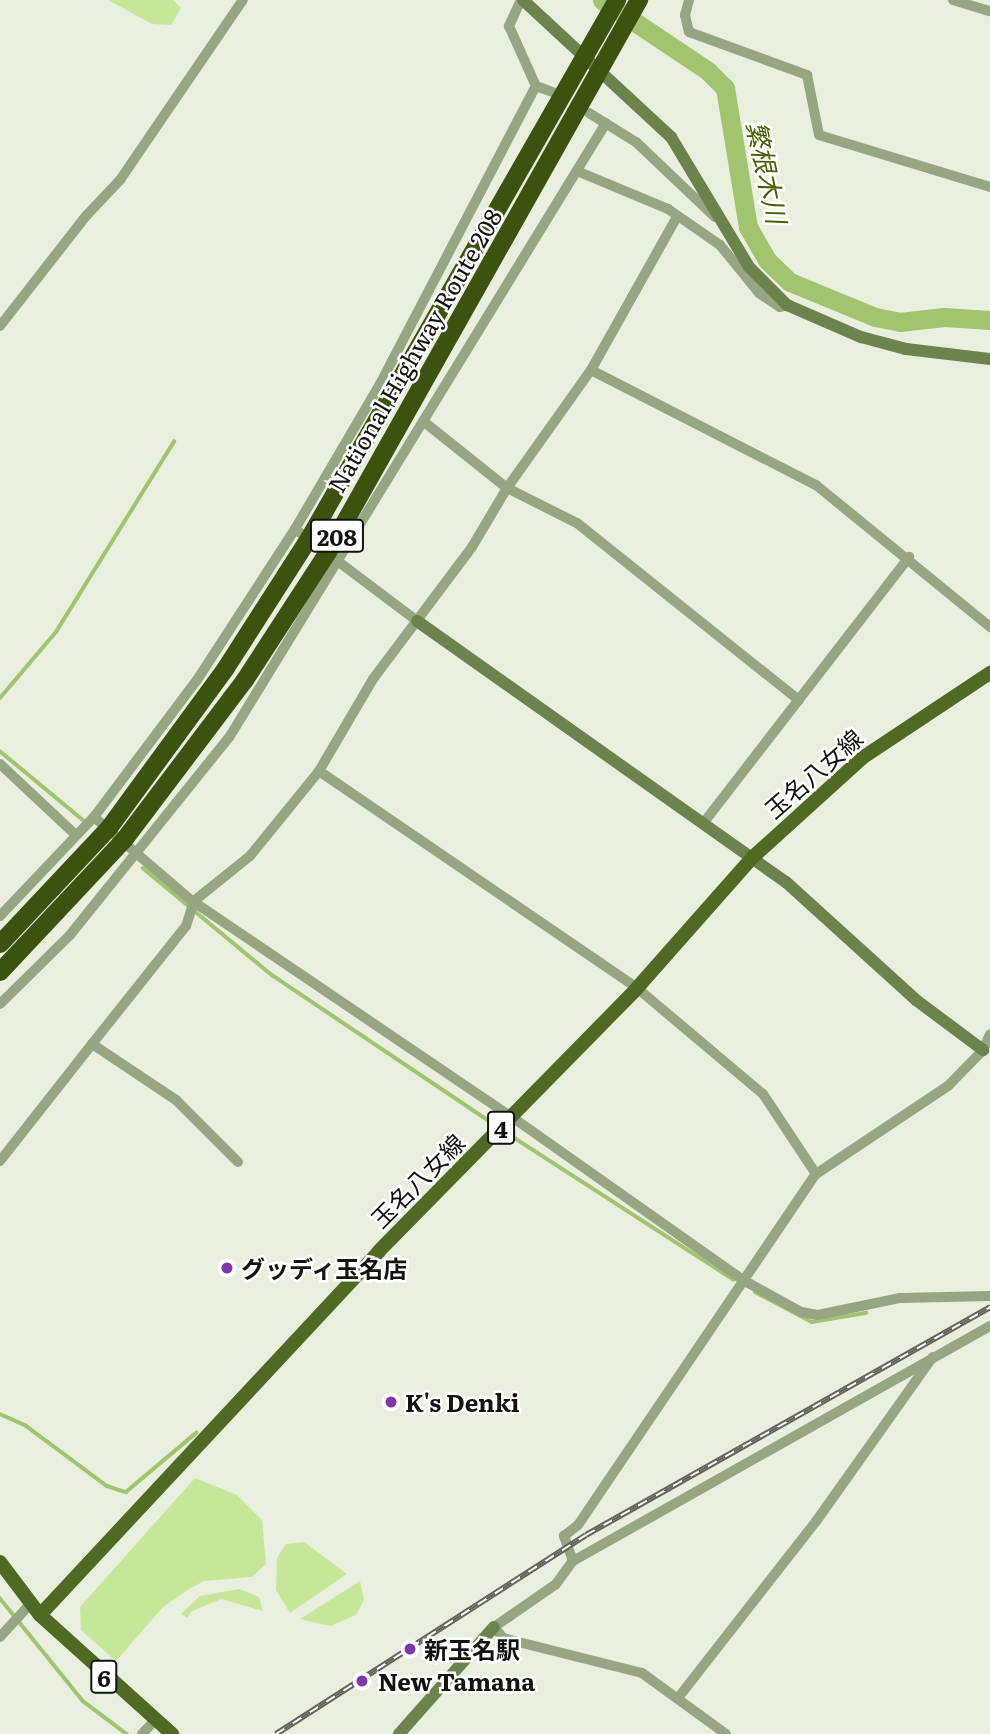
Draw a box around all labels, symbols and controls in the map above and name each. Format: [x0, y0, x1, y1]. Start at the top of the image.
water label: 繁根木川 [742, 118, 794, 226]
street label: National Highway Route 208 [321, 203, 507, 497]
road number: 208 [309, 516, 365, 556]
street label: 玉名八女線 [758, 723, 868, 823]
road number: 4 [487, 1108, 515, 1148]
street label: 玉名八女線 [364, 1127, 470, 1233]
place label: グッディ玉名店 [241, 1254, 409, 1282]
marker: グッディ玉名店 [219, 1260, 235, 1276]
place label: K's Denki [405, 1388, 520, 1416]
marker: K's Denki [383, 1394, 399, 1410]
place label: 新玉名駅 [424, 1635, 520, 1663]
marker: 新玉名駅 [402, 1641, 418, 1657]
road number: 6 [90, 1658, 118, 1696]
place label: New Tamana [378, 1667, 535, 1695]
marker: New Tamana [352, 1671, 372, 1691]

